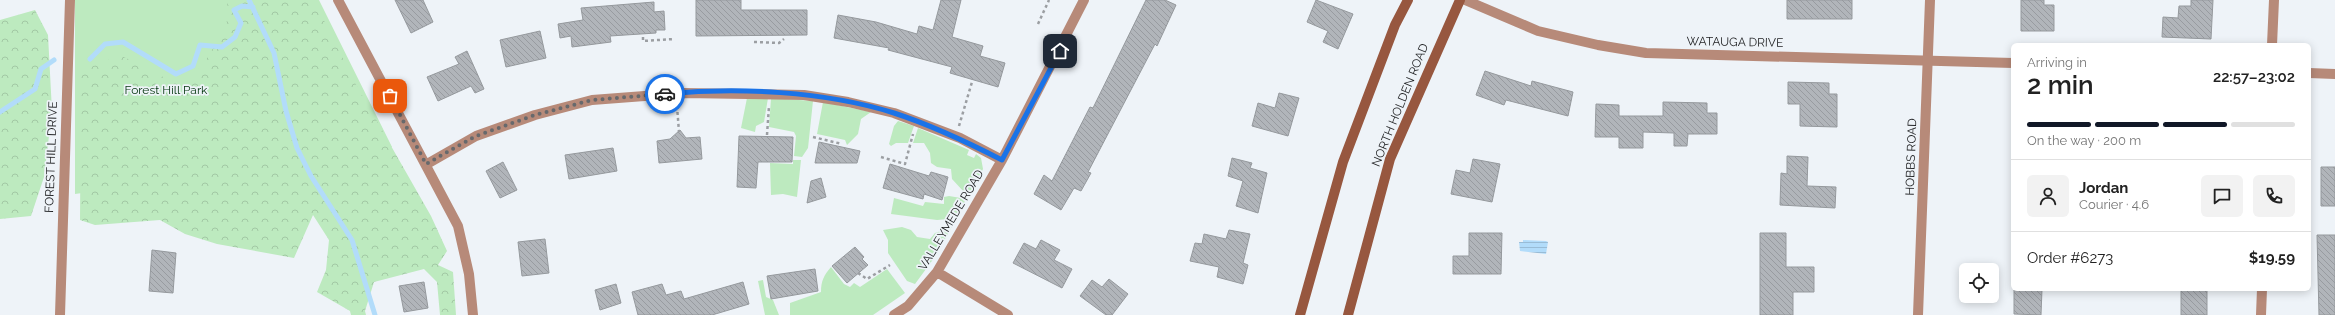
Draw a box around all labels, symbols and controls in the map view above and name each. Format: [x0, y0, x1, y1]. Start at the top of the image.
pin [1043, 34, 1077, 68]
street label: WATAUGA DRIVE [1687, 34, 1783, 50]
icon: home [1049, 40, 1071, 62]
street label: NORTH HOLDEN ROAD [1369, 41, 1431, 169]
text: Arriving in [2027, 55, 2087, 70]
text: 22:57–23:02 [2213, 68, 2295, 86]
text: 2 min [2027, 70, 2094, 100]
courier [645, 74, 685, 114]
pin [373, 79, 407, 113]
park label: Forest Hill Park [125, 83, 208, 97]
icon: car [654, 83, 676, 105]
icon: bag [379, 85, 401, 107]
street label: FOREST HILL DRIVE [42, 101, 60, 213]
street label: HOBBS ROAD [1903, 118, 1919, 196]
text: On the way · 200 m [2027, 133, 2141, 148]
street label: VALLEYMEDE ROAD [915, 167, 987, 273]
button: person [2027, 175, 2069, 217]
button: chat [2201, 175, 2243, 217]
button: phone [2253, 175, 2295, 217]
text: Jordan [2079, 179, 2128, 197]
text: Courier · 4.6 [2079, 197, 2149, 212]
text: Order #6273 [2027, 249, 2113, 267]
text: $19.59 [2249, 249, 2295, 267]
map controls [1959, 263, 1999, 303]
button: locate [1959, 263, 1999, 303]

